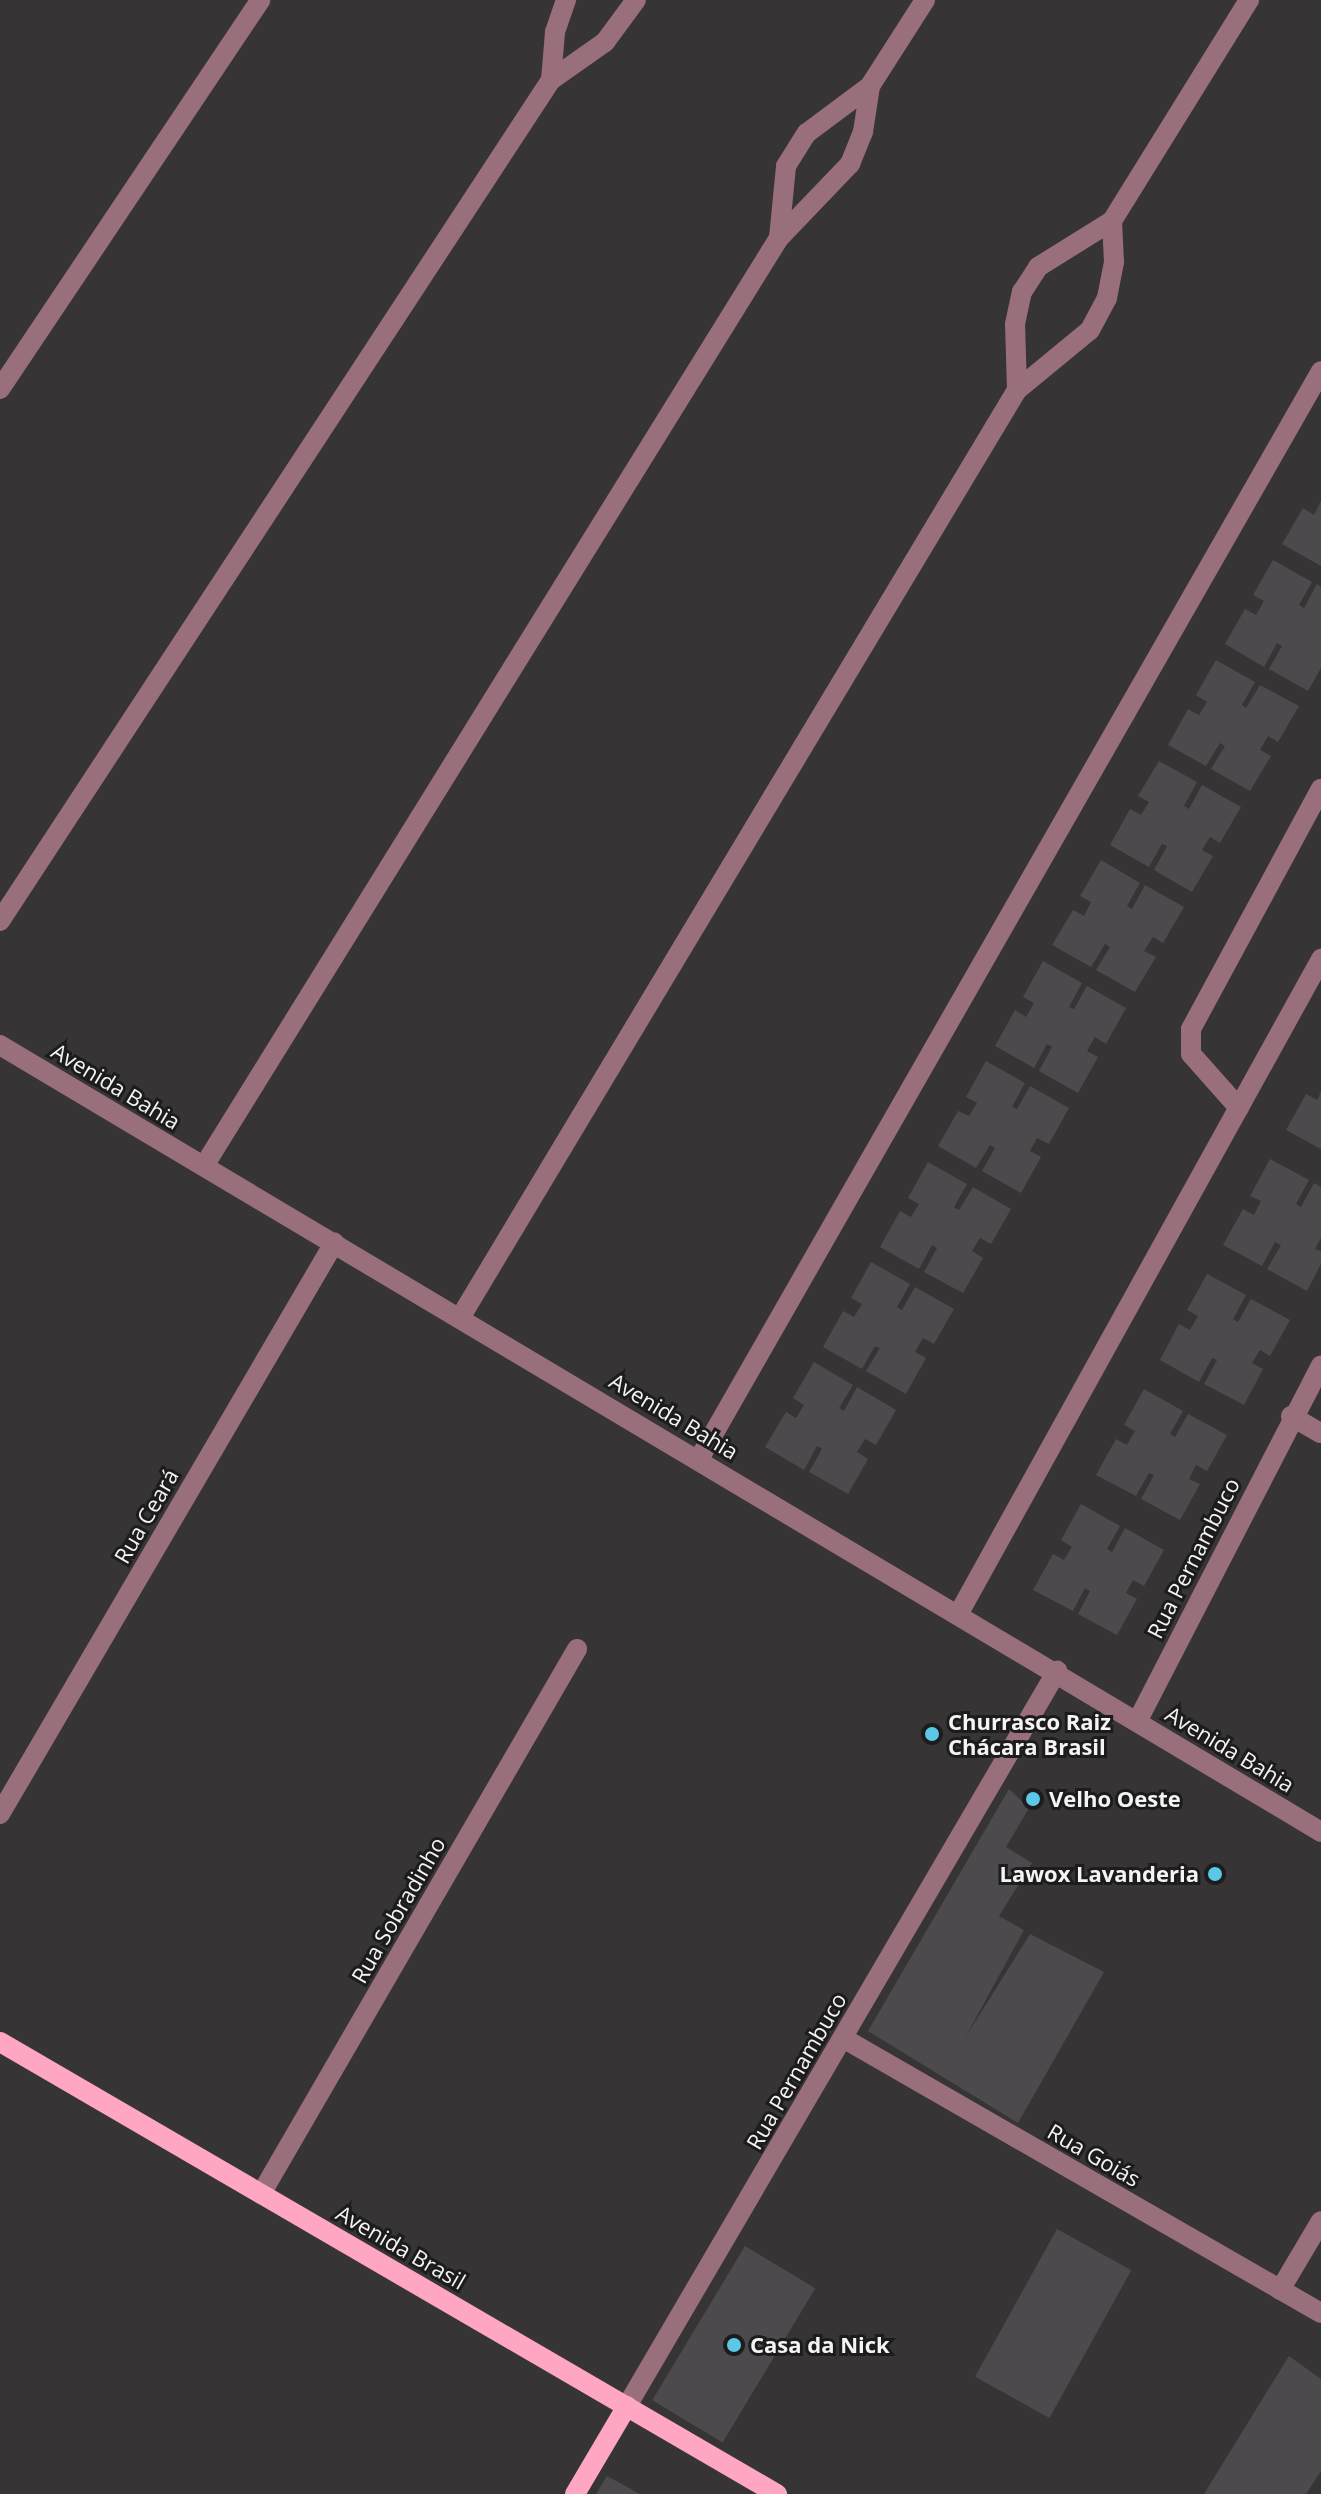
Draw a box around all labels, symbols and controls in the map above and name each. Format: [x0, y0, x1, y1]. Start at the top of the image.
street label: Avenida Bahia [47, 1037, 185, 1135]
street label: Avenida Bahia [605, 1367, 743, 1465]
street label: Rua Ceará [108, 1464, 184, 1568]
street label: Rua Pernambuco [1141, 1473, 1245, 1643]
street label: Avenida Bahia [1161, 1700, 1299, 1798]
place label: Churrasco Raiz Chácara Brasil [948, 1708, 1111, 1760]
marker: Churrasco Raiz Chácara Brasil [923, 1725, 941, 1743]
place label: Velho Oeste [1049, 1786, 1181, 1812]
marker: Velho Oeste [1024, 1790, 1042, 1808]
street label: Rua Sobradinho [346, 1832, 450, 1988]
place label: Lawox Lavanderia [1000, 1861, 1199, 1887]
marker: Lawox Lavanderia [1206, 1865, 1224, 1883]
street label: Rua Pernambuco [740, 1988, 852, 2154]
street label: Rua Goiás [1043, 2118, 1145, 2192]
street label: Avenida Brasil [332, 2199, 470, 2295]
place label: Casa da Nick [750, 2332, 890, 2358]
marker: Casa da Nick [725, 2336, 743, 2354]

